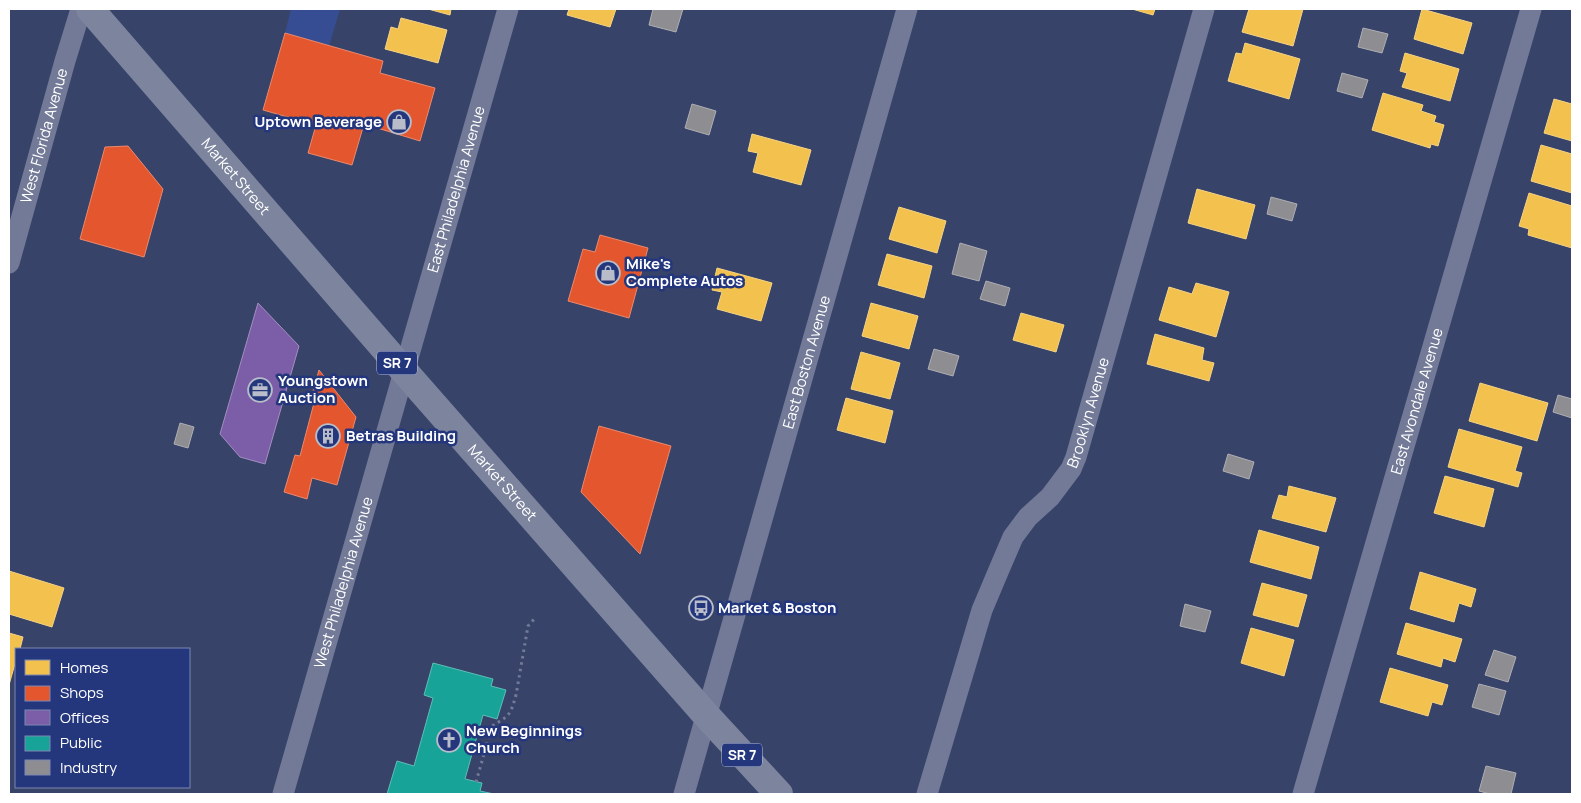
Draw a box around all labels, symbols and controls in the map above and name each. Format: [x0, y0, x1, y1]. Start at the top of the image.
street label: West Florida Avenue [15, 66, 73, 206]
street label: East Philadelphia Avenue [422, 103, 490, 275]
shop icon: Uptown Beverage [386, 109, 412, 135]
place label: Uptown Beverage [255, 111, 382, 132]
street label: Market Street [197, 133, 275, 219]
place label: Mike's Complete Autos [626, 253, 743, 291]
shop icon: Mike's Complete Autos [595, 260, 621, 286]
street label: East Boston Avenue [777, 293, 835, 431]
street label: East Avondale Avenue [1385, 325, 1448, 477]
road number: SR 7 [377, 352, 417, 374]
street label: Brooklyn Avenue [1061, 355, 1114, 471]
place label: Youngstown Auction [278, 370, 368, 408]
office icon: Youngstown Auction [247, 377, 273, 403]
building icon: Betras Building [315, 423, 341, 449]
place label: Betras Building [346, 425, 456, 446]
street label: Market Street [463, 440, 542, 525]
street label: West Philadelphia Avenue [309, 494, 378, 671]
bus stop icon: Market & Boston [688, 595, 714, 621]
place label: Market & Boston [718, 597, 836, 618]
legend [15, 648, 190, 788]
text: Homes [60, 657, 109, 678]
text: Shops [60, 682, 104, 703]
text: Offices [60, 707, 109, 728]
place label: New Beginnings Church [466, 720, 582, 758]
church icon: New Beginnings Church [436, 727, 462, 753]
text: Public [60, 732, 102, 753]
road number: SR 7 [722, 744, 762, 766]
text: Industry [60, 757, 117, 778]

